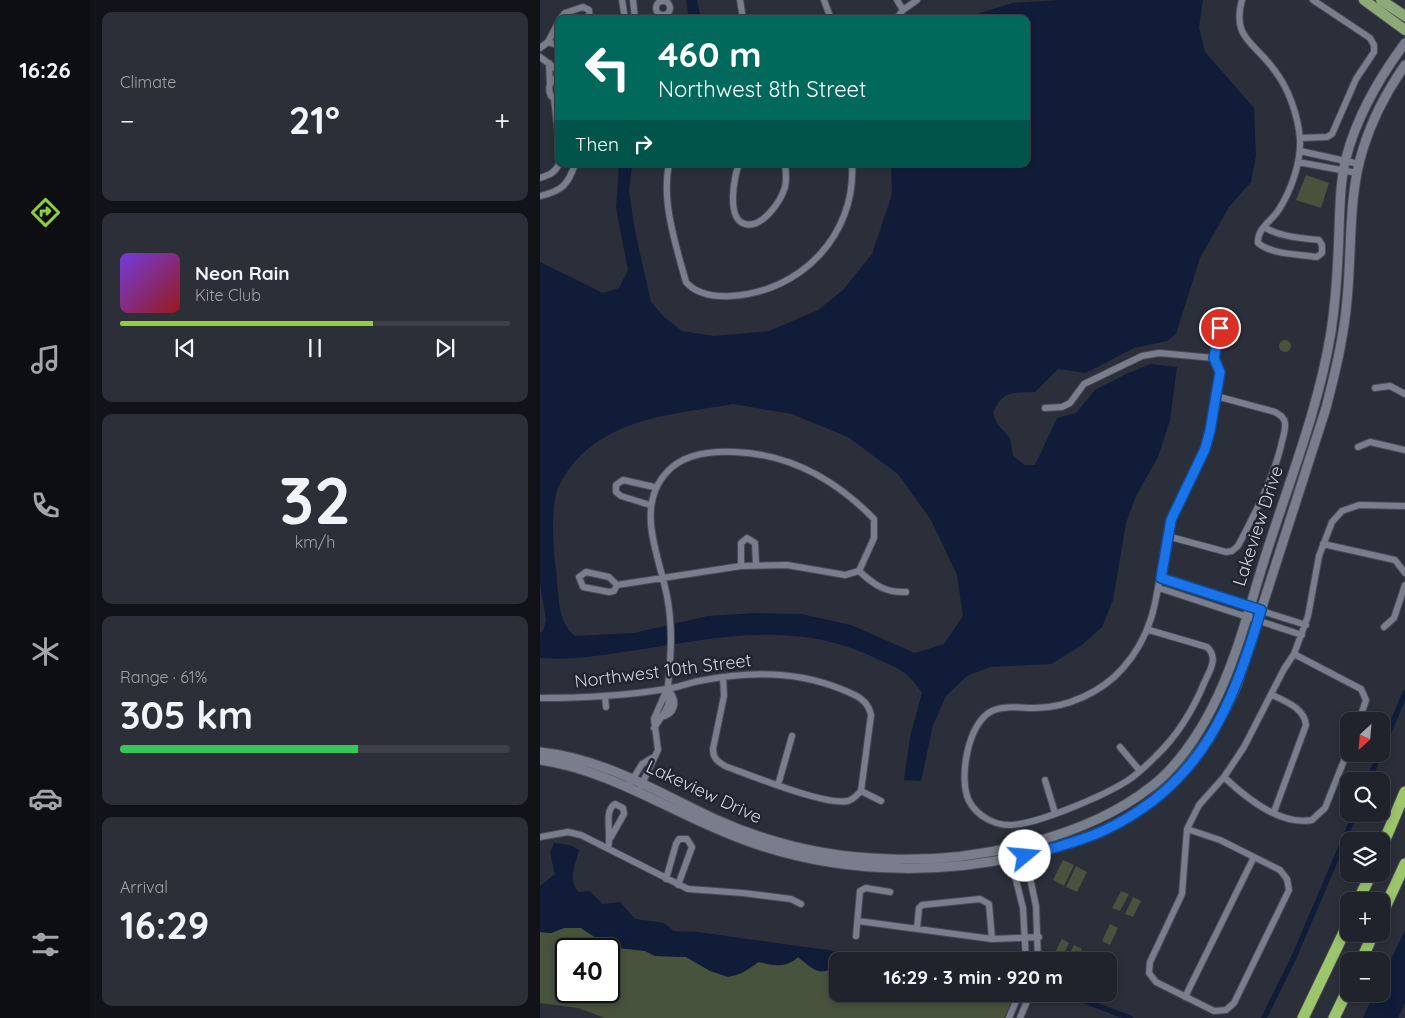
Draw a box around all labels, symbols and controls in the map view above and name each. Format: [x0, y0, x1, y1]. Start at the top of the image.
text: 460 m [658, 32, 762, 76]
icon: left [575, 35, 640, 100]
text: 16:26 [19, 56, 71, 84]
text: Climate [120, 72, 176, 92]
text: Northwest 8th Street [658, 75, 866, 103]
text: 21° [289, 96, 340, 144]
text: − [120, 103, 135, 138]
text: + [494, 103, 510, 138]
icon: right [629, 130, 657, 158]
text: Then [575, 132, 619, 156]
icon: directions [28, 195, 63, 230]
text: Neon Rain [195, 261, 290, 285]
text: Kite Club [195, 285, 261, 305]
pin [1199, 307, 1241, 349]
icon: arrive [1206, 314, 1234, 342]
icon: previous [171, 334, 199, 362]
icon: pause [301, 334, 329, 362]
icon: next [431, 334, 459, 362]
icon: music [28, 342, 63, 377]
text: 32 [279, 459, 351, 540]
street label: Lakeview Drive [1227, 463, 1288, 589]
icon: phone [28, 488, 63, 523]
text: km/h [295, 532, 335, 552]
icon: climate [28, 634, 63, 669]
street label: Northwest 10th Street [573, 648, 753, 693]
text: Range · 61% [120, 667, 207, 687]
text: 305 km [120, 691, 253, 739]
north arrow [1340, 712, 1390, 762]
map controls [1340, 712, 1390, 1002]
street label: Lakeview Drive [643, 755, 766, 828]
button: search [1340, 772, 1390, 822]
icon: car [28, 781, 63, 816]
position arrow [998, 829, 1050, 881]
button: layers [1340, 832, 1390, 882]
text: Arrival [120, 877, 168, 897]
button: + [1340, 892, 1390, 942]
text: 16:29 [120, 901, 209, 949]
icon: filters [28, 927, 63, 962]
speed limit sign: 40 [555, 938, 620, 1003]
button: − [1340, 952, 1390, 1002]
text: 16:29 · 3 min · 920 m [883, 965, 1063, 989]

